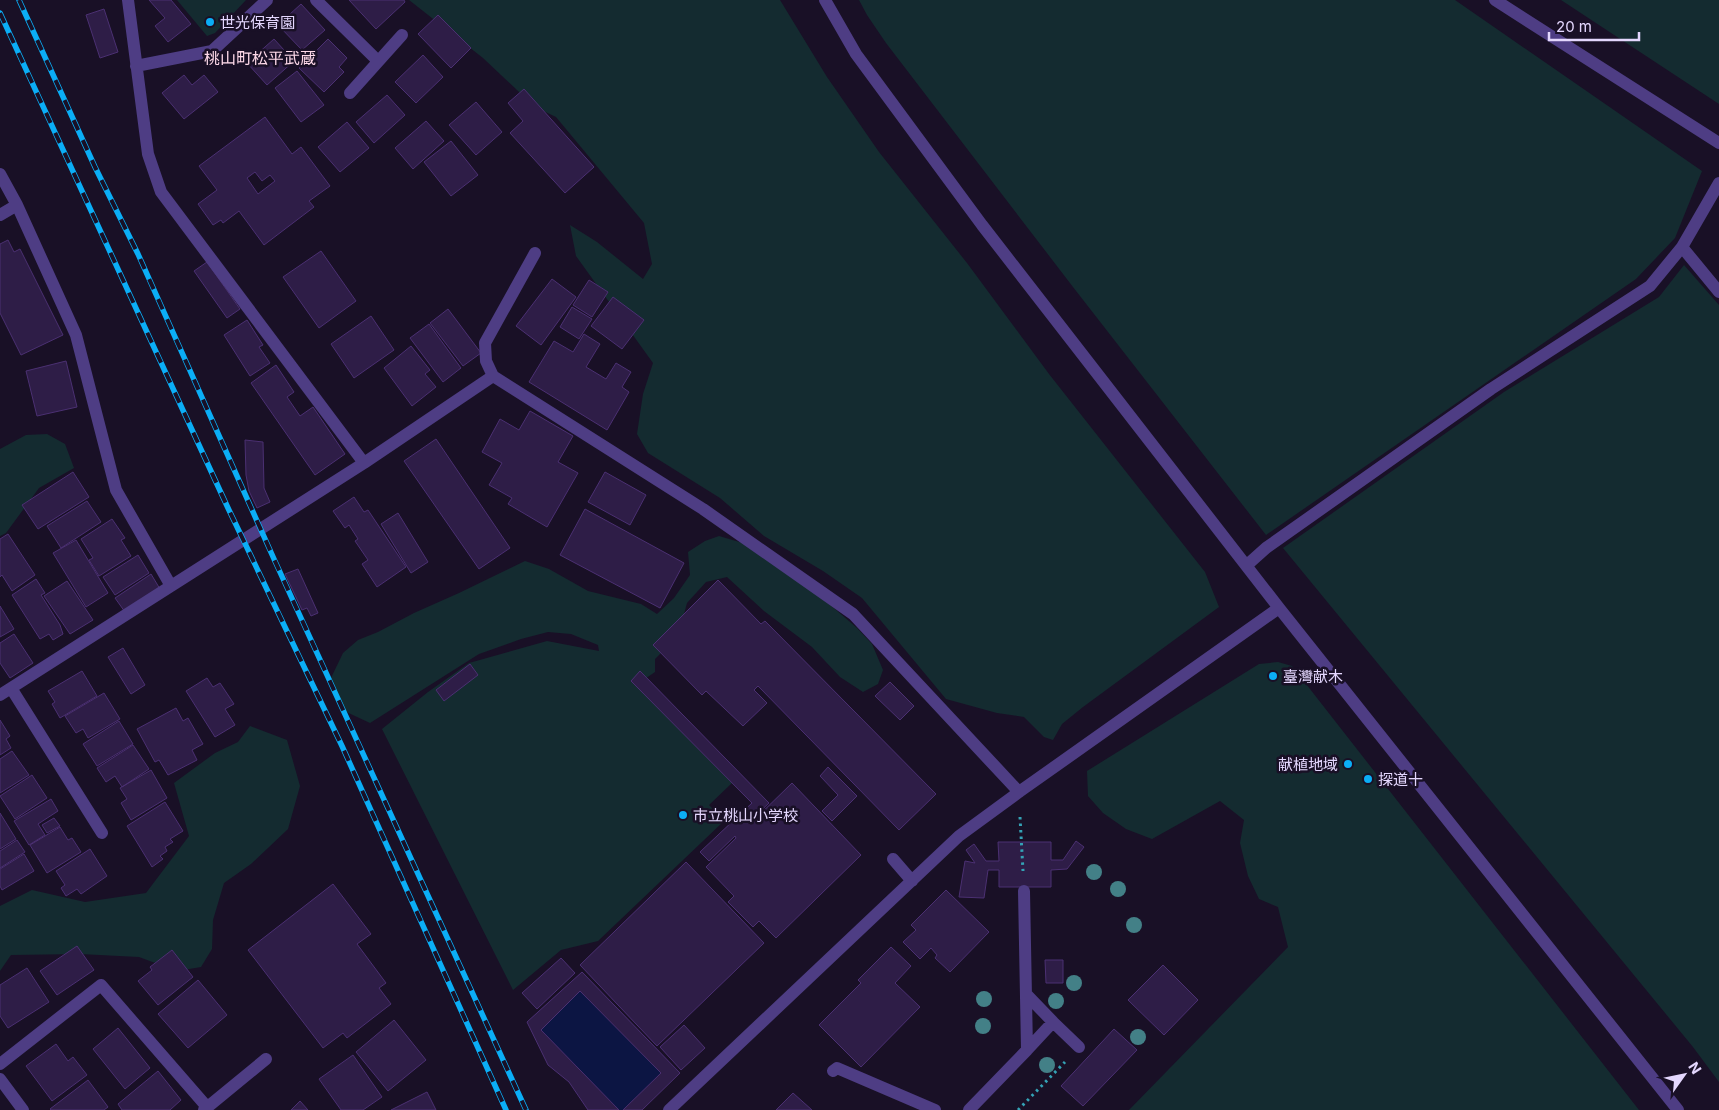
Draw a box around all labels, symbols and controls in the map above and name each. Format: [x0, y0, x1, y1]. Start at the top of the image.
scale bar [1549, 10, 1639, 42]
place label: 世光保育園 [220, 13, 295, 32]
marker: 世光保育園 [204, 16, 216, 28]
text: 20 m [1556, 17, 1592, 36]
district label: 桃山町松平武蔵 [204, 48, 316, 68]
place label: 臺灣献木 [1283, 667, 1343, 686]
marker: 臺灣献木 [1267, 670, 1279, 682]
place label: 献植地域 [1278, 755, 1338, 774]
marker: 献植地域 [1342, 758, 1354, 770]
place label: 探道十 [1378, 770, 1423, 789]
marker: 探道十 [1362, 773, 1374, 785]
place label: 市立桃山小学校 [693, 806, 798, 825]
marker: 市立桃山小学校 [677, 809, 689, 821]
north arrow [1659, 1050, 1709, 1100]
text: N [1685, 1059, 1705, 1077]

